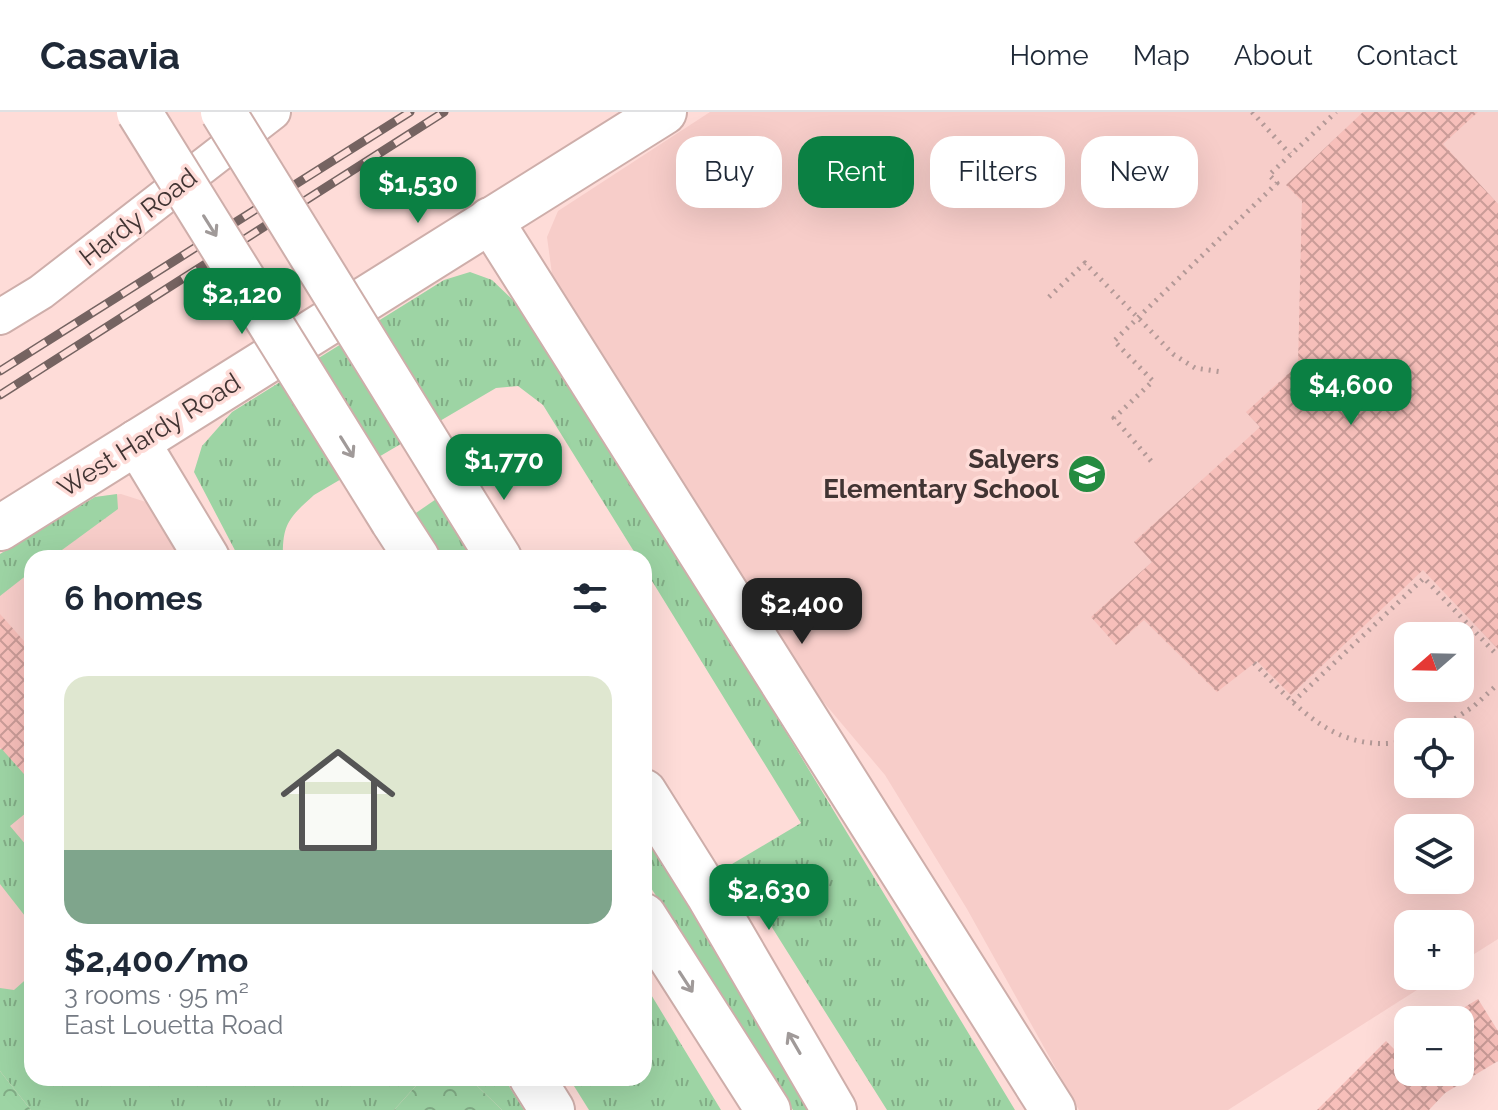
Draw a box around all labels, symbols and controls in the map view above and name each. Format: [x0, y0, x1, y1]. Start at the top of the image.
text: Casavia [40, 33, 180, 78]
text: Home [1009, 39, 1089, 72]
text: Map [1133, 39, 1190, 72]
text: About [1234, 39, 1313, 72]
text: Contact [1357, 39, 1458, 72]
chip: Buy [676, 136, 782, 208]
chip: Rent [798, 136, 914, 208]
chip: Filters [930, 136, 1065, 208]
chip: New [1081, 136, 1198, 208]
pin: $1,530 [353, 157, 483, 225]
street label: Hardy Road [73, 162, 203, 272]
text: $1,530 [378, 168, 458, 198]
one-way arrow [202, 214, 218, 237]
pin: $2,120 [177, 268, 307, 336]
text: $2,120 [202, 279, 282, 309]
pin: $4,600 [1286, 359, 1416, 427]
street label: West Hardy Road [52, 367, 246, 503]
text: $4,600 [1308, 370, 1394, 400]
pin: $1,770 [439, 434, 569, 502]
one-way arrow [339, 435, 355, 457]
place label: Salyers Elementary School [823, 444, 1060, 504]
text: $1,770 [464, 445, 544, 475]
school or university icon: Salyers Elementary School [1066, 453, 1108, 495]
icon: filters [568, 576, 612, 620]
text: 6 homes [64, 578, 203, 618]
pin: $2,400 [737, 578, 867, 646]
text: $2,400 [760, 589, 844, 619]
north arrow [1394, 622, 1474, 702]
map controls [1394, 622, 1474, 1086]
button: locate [1394, 718, 1474, 798]
icon: home [266, 728, 410, 872]
button: layers [1394, 814, 1474, 894]
pin: $2,630 [704, 864, 834, 932]
text: $2,630 [727, 875, 811, 905]
button: + [1394, 910, 1474, 990]
text: $2,400/mo [64, 940, 248, 980]
one-way arrow [678, 970, 694, 993]
text: 3 rooms · 95 m² [64, 980, 249, 1010]
button: − [1394, 1006, 1474, 1086]
text: East Louetta Road [64, 1010, 283, 1040]
one-way arrow [786, 1032, 802, 1055]

